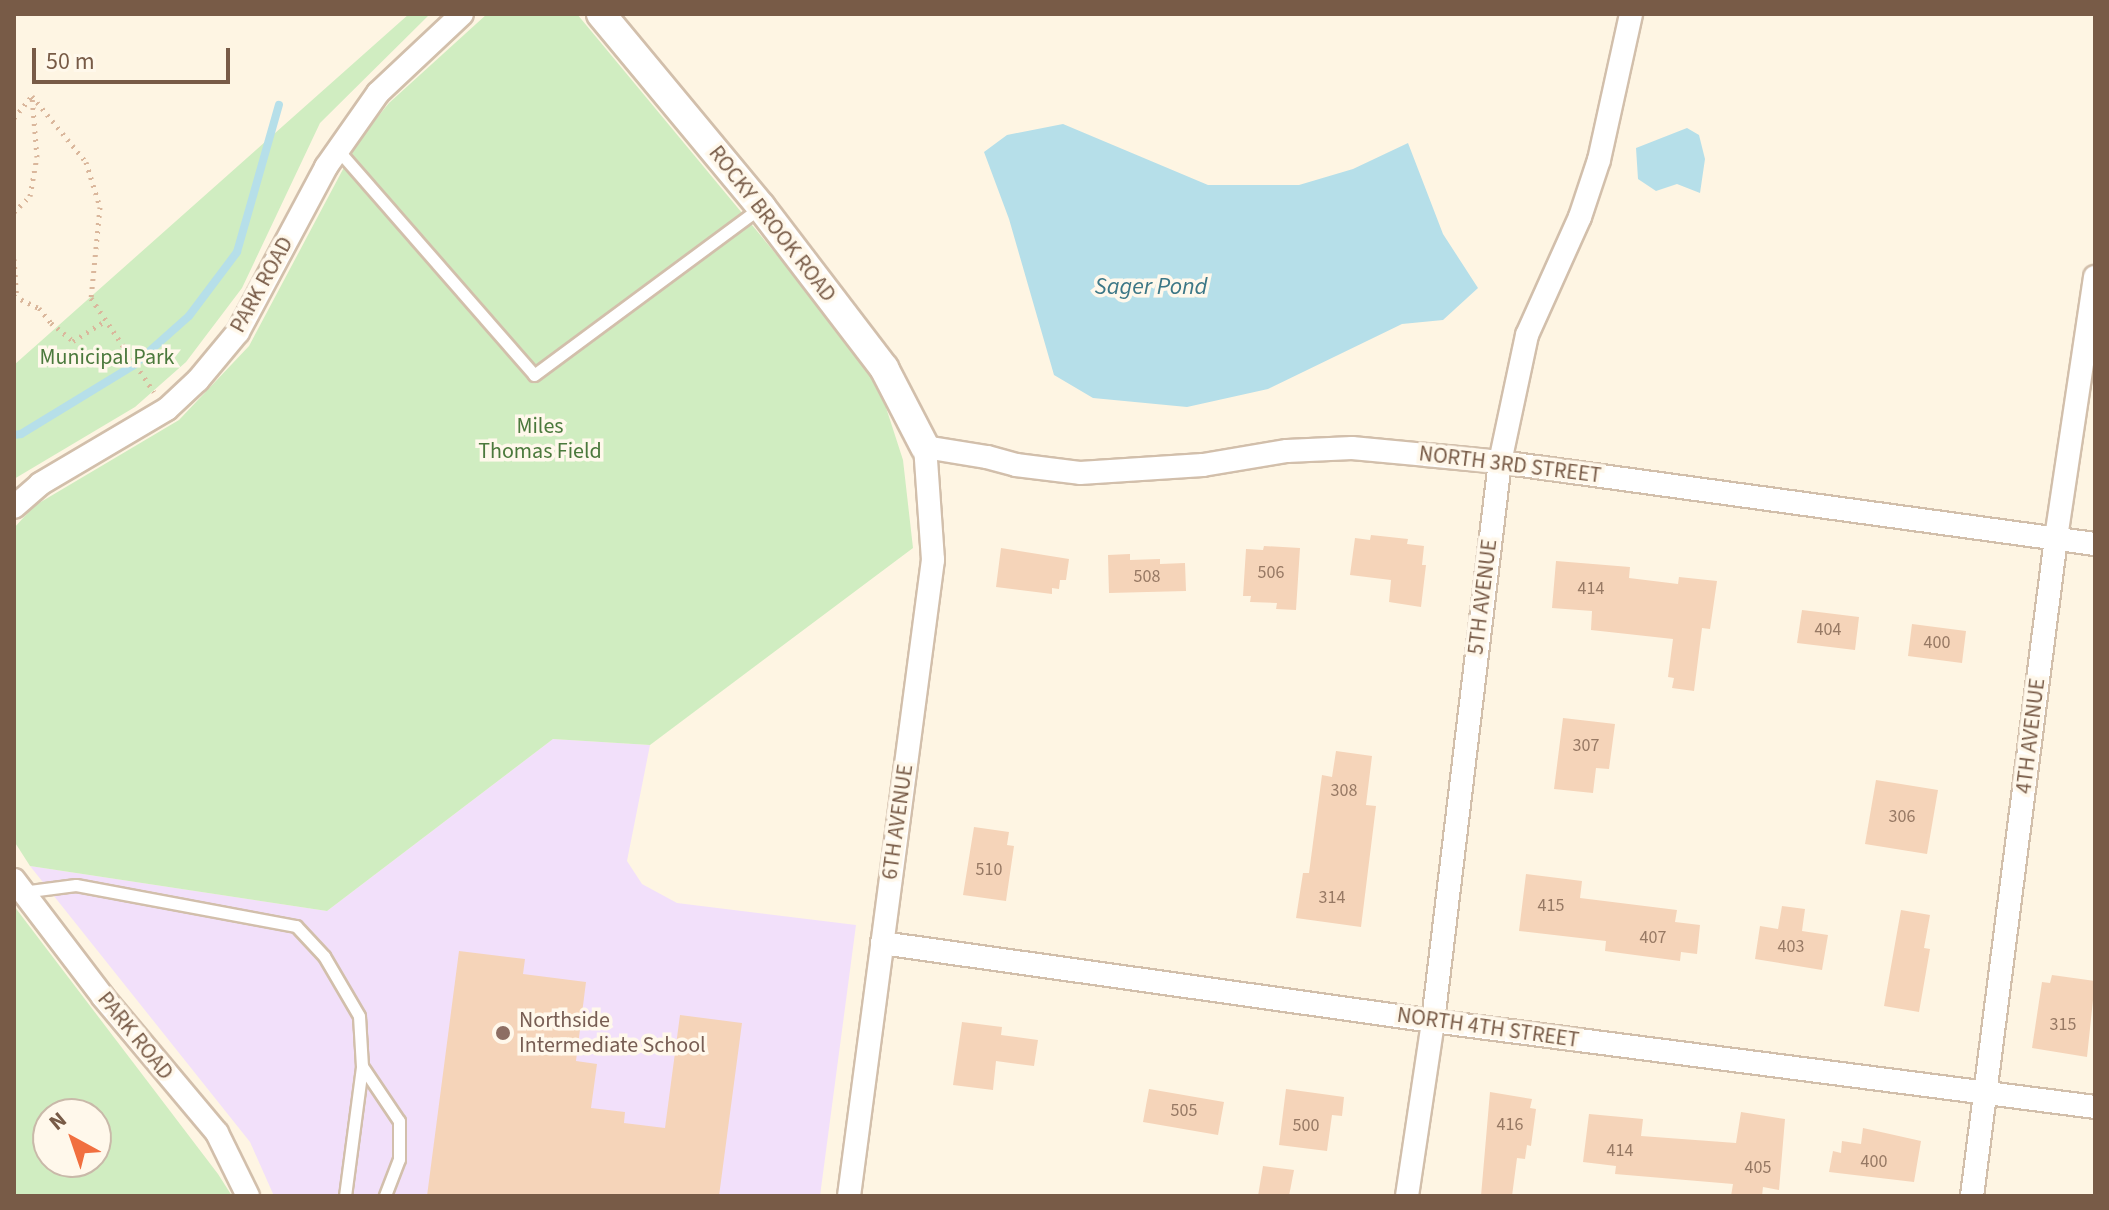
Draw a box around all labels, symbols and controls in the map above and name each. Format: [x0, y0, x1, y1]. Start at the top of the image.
scale bar [36, 32, 234, 82]
text: 50 m [46, 44, 95, 79]
street label: ROCKY BROOK ROAD [703, 141, 841, 307]
street label: PARK ROAD [225, 233, 299, 337]
water label: Sager Pond [1095, 273, 1207, 301]
park label: Municipal Park [40, 345, 174, 371]
park label: Miles Thomas Field [478, 413, 602, 464]
street label: NORTH 3RD STREET [1417, 441, 1603, 489]
street label: 5TH AVENUE [1463, 538, 1503, 656]
house number: 506 [1258, 562, 1284, 584]
house number: 508 [1134, 566, 1160, 588]
house number: 414 [1578, 578, 1604, 600]
house number: 404 [1815, 619, 1841, 641]
house number: 400 [1924, 632, 1950, 654]
street label: 4TH AVENUE [2011, 677, 2051, 795]
house number: 307 [1573, 735, 1599, 757]
street label: 6TH AVENUE [877, 763, 919, 881]
house number: 308 [1331, 780, 1357, 802]
house number: 306 [1889, 806, 1915, 828]
house number: 510 [976, 859, 1002, 881]
house number: 314 [1319, 887, 1345, 909]
house number: 415 [1538, 895, 1564, 917]
house number: 407 [1640, 927, 1666, 949]
house number: 403 [1778, 936, 1804, 958]
street label: PARK ROAD [92, 987, 178, 1085]
street label: NORTH 4TH STREET [1395, 1002, 1581, 1054]
place label: Northside Intermediate School [519, 1007, 706, 1058]
house number: 315 [2050, 1014, 2076, 1036]
marker: Northside Intermediate School [494, 1024, 512, 1042]
north arrow [32, 1098, 112, 1178]
house number: 505 [1171, 1100, 1197, 1122]
text: N [42, 1104, 74, 1138]
house number: 416 [1497, 1114, 1523, 1136]
house number: 500 [1293, 1115, 1319, 1137]
house number: 414 [1607, 1140, 1633, 1162]
house number: 400 [1861, 1151, 1887, 1173]
house number: 405 [1745, 1157, 1771, 1179]

